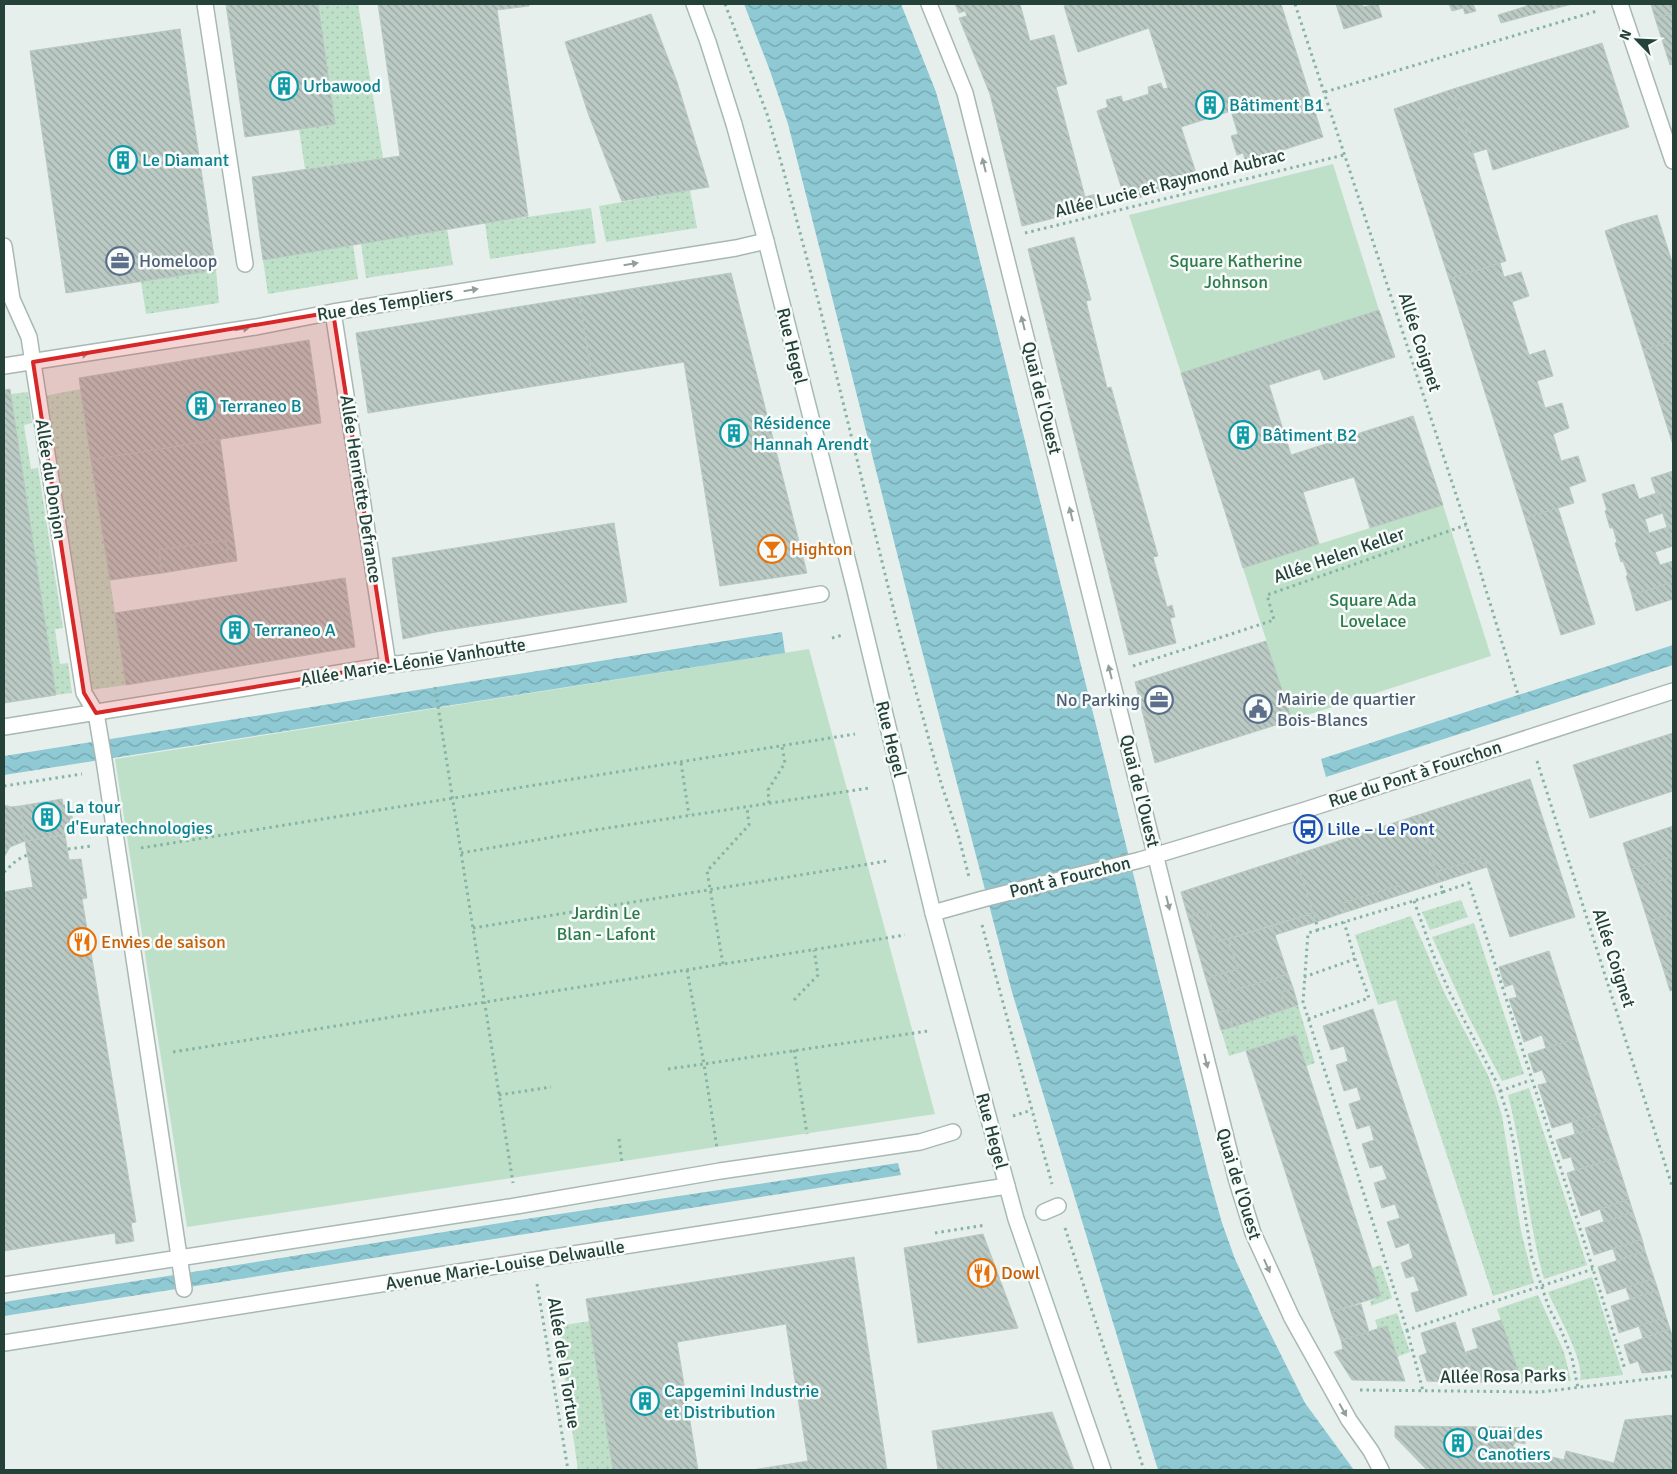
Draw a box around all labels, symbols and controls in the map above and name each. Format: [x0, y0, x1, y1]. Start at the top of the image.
north arrow [1612, 15, 1662, 65]
text: N [1616, 27, 1635, 43]
building icon: Urbawood [269, 71, 299, 101]
place label: Urbawood [303, 75, 381, 97]
building icon: Bâtiment B1 [1195, 90, 1225, 120]
place label: Bâtiment B1 [1229, 94, 1324, 116]
street label: Allée Lucie et Raymond Aubrac [1052, 144, 1288, 222]
building icon: Le Diamant [108, 145, 138, 175]
place label: Le Diamant [142, 149, 229, 171]
one-way arrow [980, 158, 988, 173]
office icon: Homeloop [105, 246, 135, 276]
place label: Homeloop [139, 250, 217, 272]
park label: Square Katherine Johnson [1169, 250, 1303, 293]
one-way arrow [624, 260, 640, 268]
street label: Rue des Templiers [315, 282, 455, 326]
one-way arrow [463, 286, 479, 294]
street label: Allée Coignet [1394, 290, 1446, 394]
street label: Rue Hegel [772, 305, 812, 387]
one-way arrow [1019, 315, 1027, 330]
one-way arrow [234, 325, 250, 333]
street label: Quai de l'Ouest [1017, 339, 1067, 457]
one-way arrow [74, 350, 90, 358]
building icon: Terraneo B [186, 391, 216, 421]
street label: Allée Henriette Defrance [335, 393, 387, 585]
place label: Terraneo B [220, 395, 302, 417]
place label: Résidence Hannah Arendt [753, 412, 869, 455]
street label: Allée du Donjon [31, 417, 71, 541]
building icon: Résidence Hannah Arendt [719, 418, 749, 448]
building icon: Bâtiment B2 [1228, 420, 1258, 450]
place label: Bâtiment B2 [1262, 424, 1357, 446]
one-way arrow [1067, 507, 1075, 522]
street label: Allée Helen Keller [1271, 522, 1408, 588]
bar icon: Highton [757, 534, 787, 564]
place label: Highton [791, 538, 853, 560]
park label: Square Ada Lovelace [1329, 589, 1417, 632]
building icon: Terraneo A [220, 615, 250, 645]
place label: Terraneo A [254, 619, 336, 641]
street label: Allée Marie-Léonie Vanhoutte [299, 633, 527, 691]
one-way arrow [1106, 665, 1114, 680]
office icon: No Parking [1144, 685, 1174, 715]
place label: Mairie de quartier Bois-Blancs [1277, 688, 1416, 731]
place label: No Parking [1056, 689, 1140, 711]
public building icon: Mairie de quartier Bois-Blancs [1243, 694, 1273, 724]
street label: Rue Hegel [871, 698, 911, 780]
street label: Quai de l'Ouest [1115, 732, 1165, 850]
street label: Rue du Pont à Fourchon [1326, 736, 1504, 812]
place label: La tour d'Euratechnologies [66, 796, 213, 839]
building icon: La tour d'Euratechnologies [32, 802, 62, 832]
bus stop icon: Lille – Le Pont [1293, 814, 1323, 844]
place label: Lille – Le Pont [1327, 818, 1435, 840]
street label: Pont à Fourchon [1007, 851, 1133, 903]
one-way arrow [1164, 895, 1172, 910]
park label: Jardin Le Blan - Lafont [556, 902, 656, 945]
street label: Allée Coignet [1588, 906, 1640, 1010]
restaurant icon: Envies de saison [67, 927, 97, 957]
place label: Envies de saison [101, 931, 226, 953]
one-way arrow [1202, 1053, 1210, 1068]
street label: Rue Hegel [971, 1090, 1013, 1172]
street label: Quai de l'Ouest [1212, 1126, 1266, 1242]
street label: Avenue Marie-Louise Delwaulle [384, 1235, 626, 1295]
restaurant icon: Dowl [967, 1258, 997, 1288]
one-way arrow [1263, 1259, 1271, 1273]
place label: Dowl [1001, 1262, 1040, 1284]
street label: Allée de la Tortue [543, 1296, 585, 1430]
street label: Allée Rosa Parks [1440, 1364, 1566, 1388]
place label: Capgemini Industrie et Distribution [664, 1380, 819, 1423]
building icon: Capgemini Industrie et Distribution [630, 1386, 660, 1416]
one-way arrow [1339, 1402, 1347, 1417]
place label: Quai des Canotiers [1477, 1422, 1551, 1465]
building icon: Quai des Canotiers [1443, 1428, 1473, 1458]

